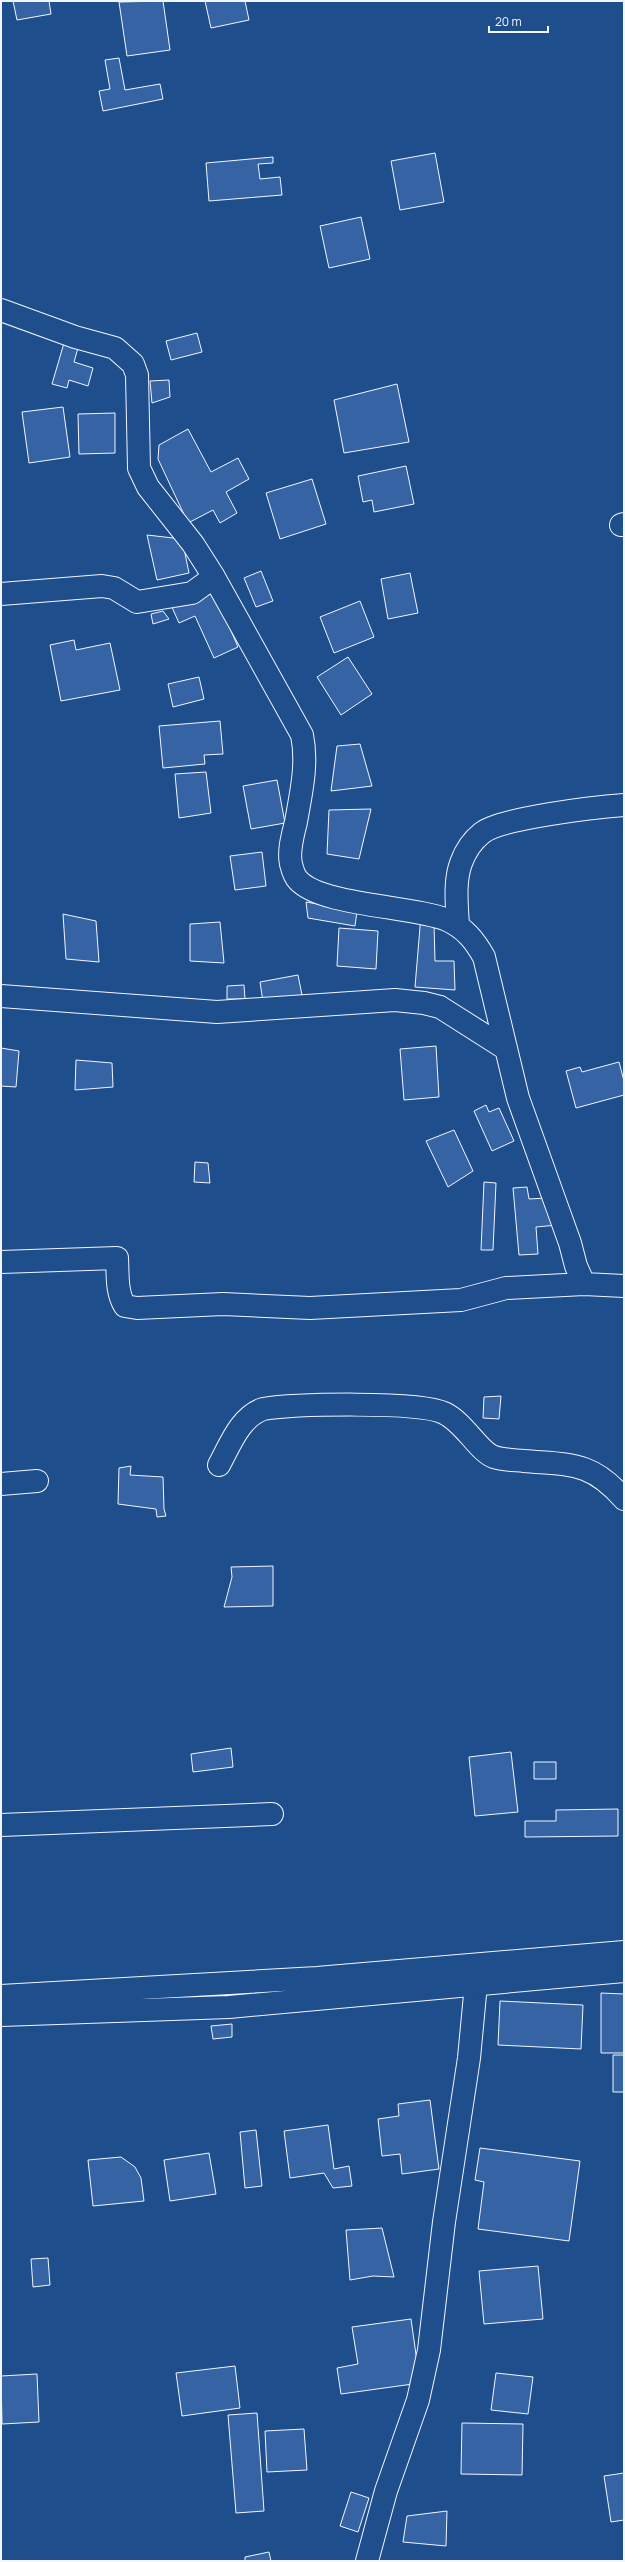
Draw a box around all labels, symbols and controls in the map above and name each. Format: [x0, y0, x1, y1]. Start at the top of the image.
scale bar [489, 8, 548, 34]
text: 20 m [495, 13, 522, 30]

